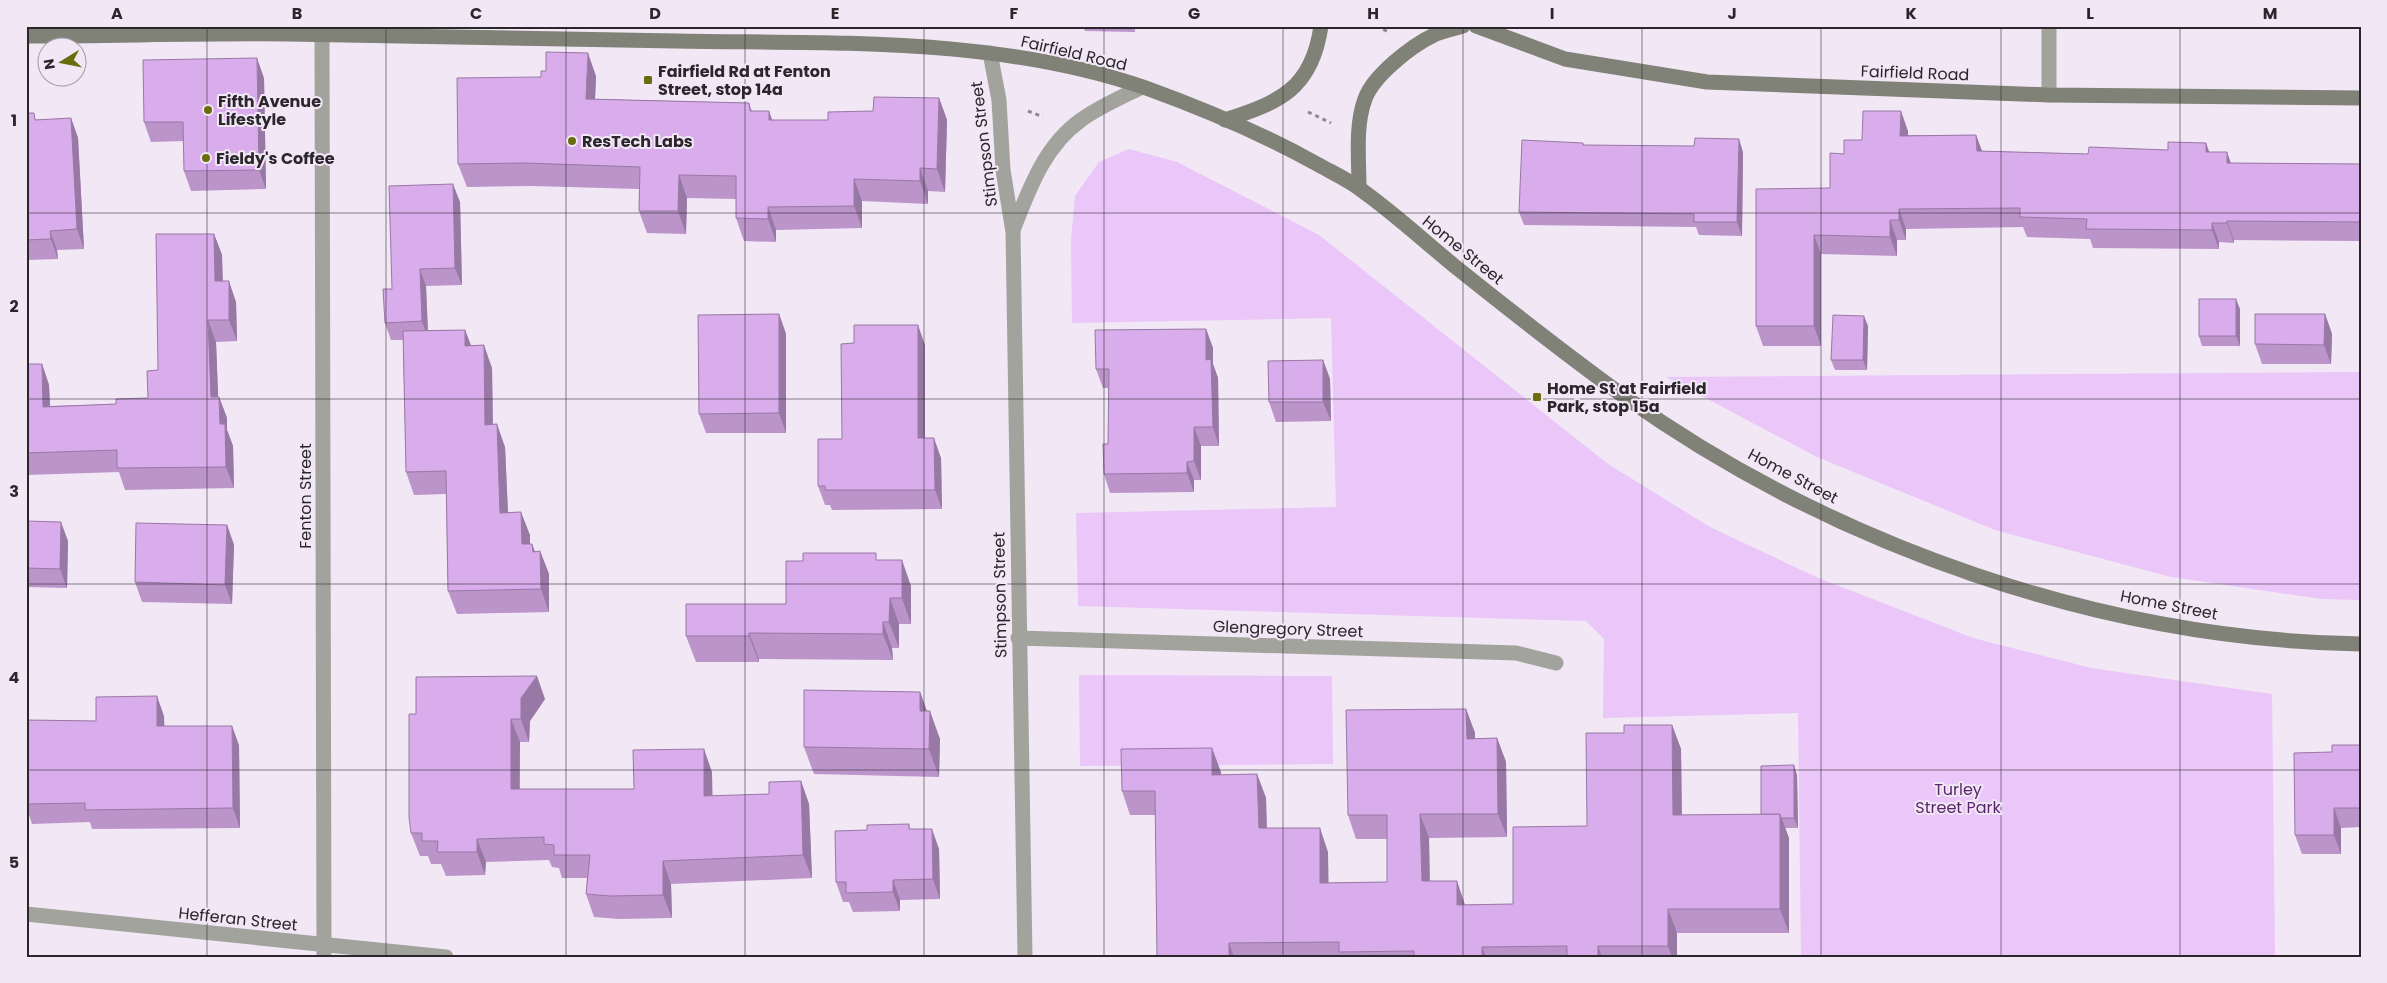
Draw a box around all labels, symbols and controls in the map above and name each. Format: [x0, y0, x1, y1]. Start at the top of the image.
text: A [111, 2, 123, 25]
text: B [292, 2, 302, 25]
text: C [470, 2, 482, 25]
text: D [649, 2, 661, 25]
text: E [831, 2, 839, 25]
text: F [1010, 2, 1019, 25]
text: G [1188, 2, 1200, 25]
text: H [1367, 2, 1379, 25]
text: I [1550, 2, 1554, 25]
text: J [1727, 2, 1737, 25]
text: K [1905, 2, 1917, 25]
text: L [2086, 2, 2094, 25]
text: M [2263, 2, 2277, 25]
street label: Fairfield Road [1019, 30, 1129, 76]
north arrow [38, 38, 88, 88]
text: N [38, 57, 60, 71]
place label: Fairfield Rd at Fenton Street, stop 14a [658, 60, 831, 101]
street label: Fairfield Road [1860, 60, 1970, 86]
marker: Fairfield Rd at Fenton Street, stop 14a [642, 74, 654, 86]
street label: Stimpson Street [965, 80, 1003, 208]
place label: Fifth Avenue Lifestyle [218, 90, 321, 131]
marker: Fifth Avenue Lifestyle [202, 104, 214, 116]
text: 1 [11, 109, 17, 132]
place label: ResTech Labs [582, 130, 693, 153]
marker: ResTech Labs [566, 135, 578, 147]
place label: Fieldy's Coffee [216, 147, 335, 170]
marker: Fieldy's Coffee [200, 152, 212, 164]
street label: Home Street [1417, 210, 1509, 290]
text: 2 [9, 295, 19, 318]
place label: Home St at Fairfield Park, stop 15a [1547, 377, 1707, 418]
marker: Home St at Fairfield Park, stop 15a [1531, 391, 1543, 403]
street label: Fenton Street [294, 443, 317, 549]
street label: Home Street [1744, 443, 1842, 509]
text: 3 [9, 480, 19, 503]
street label: Stimpson Street [987, 531, 1013, 658]
street label: Home Street [2118, 584, 2220, 626]
street label: Glengregory Street [1212, 615, 1364, 643]
text: 4 [9, 666, 20, 689]
park label: Turley Street Park [1915, 778, 2001, 819]
text: 5 [9, 851, 19, 874]
street label: Hefferan Street [177, 901, 299, 937]

